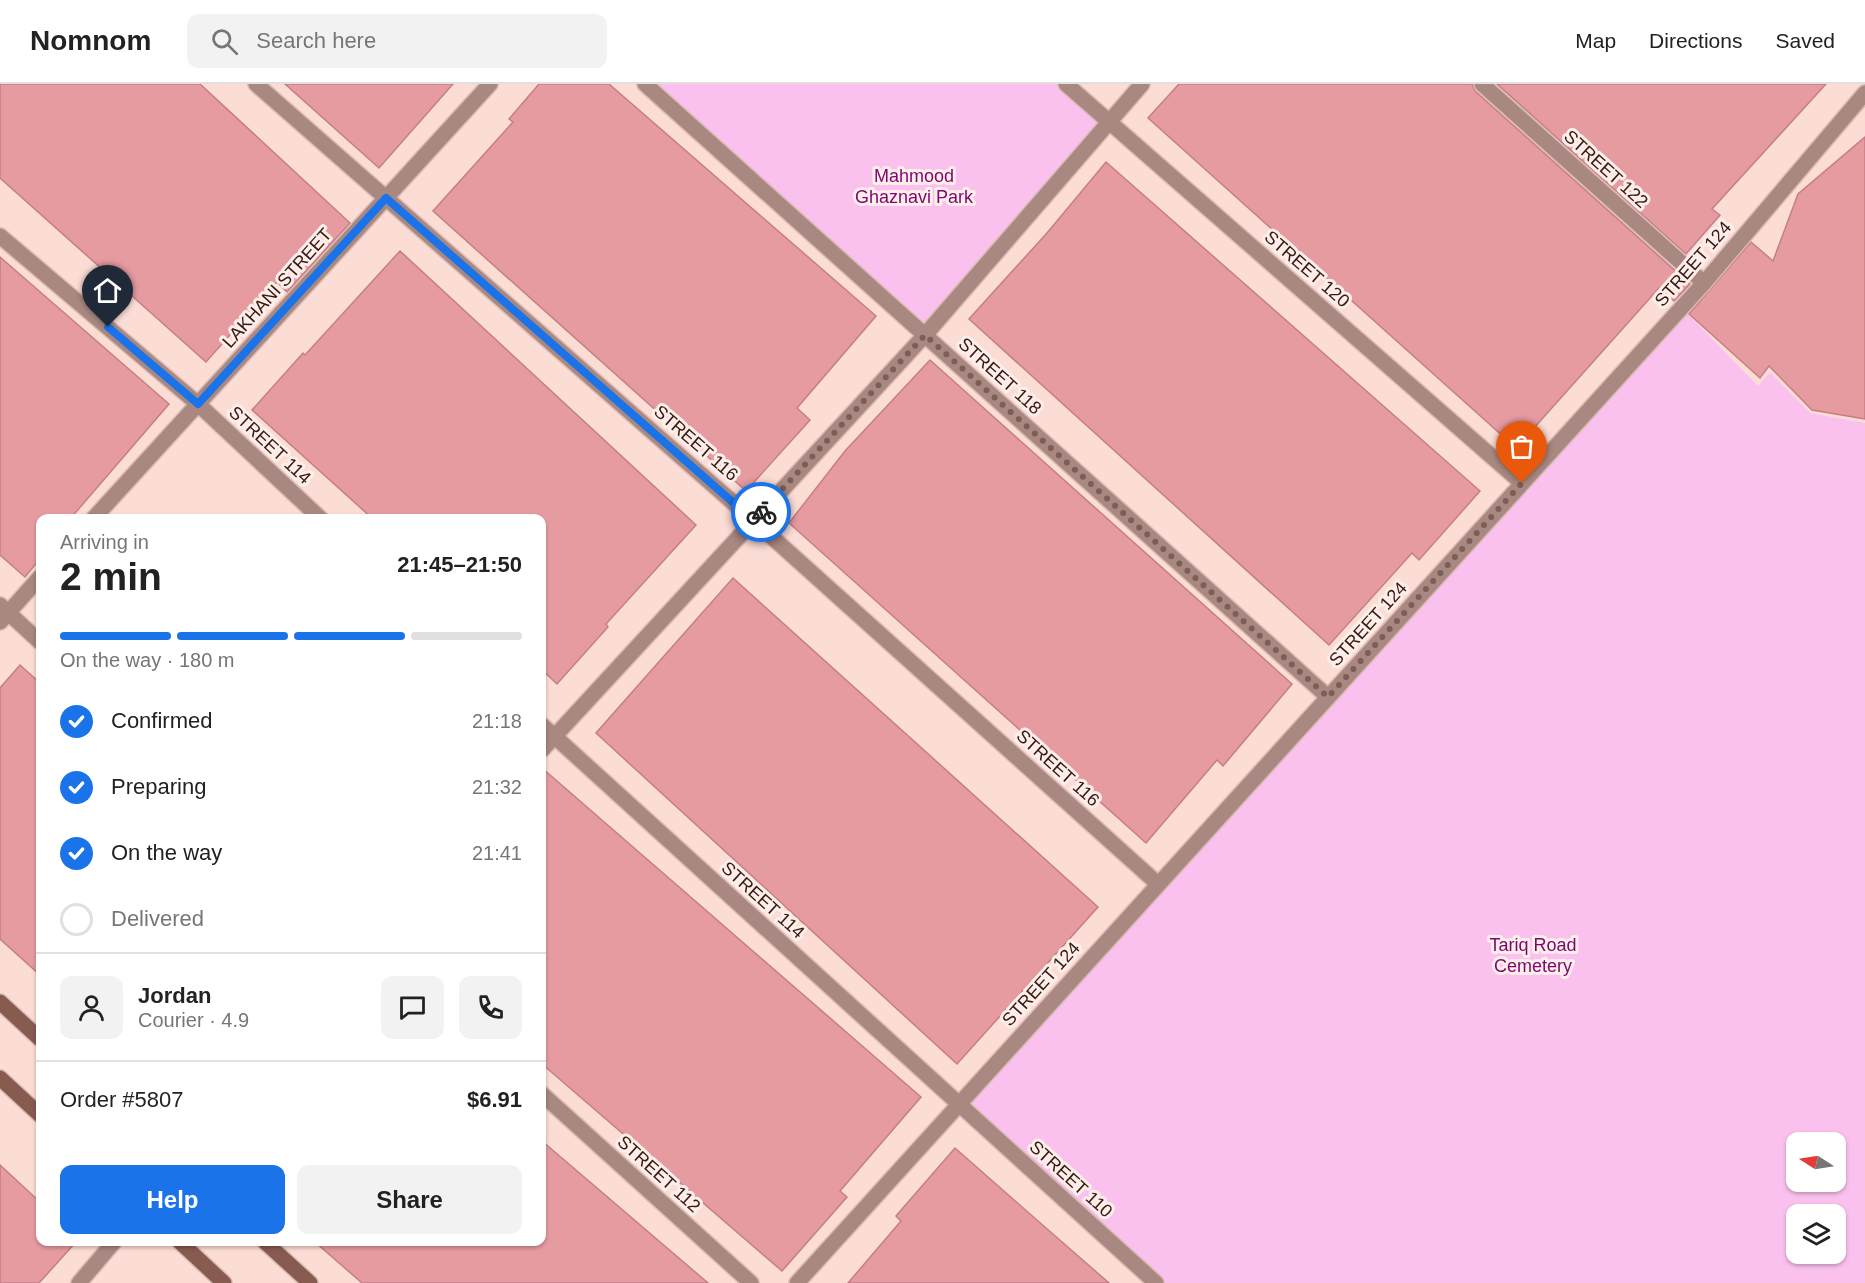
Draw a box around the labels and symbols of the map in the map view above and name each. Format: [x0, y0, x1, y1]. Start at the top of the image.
street label: STREET 122 [1560, 126, 1652, 212]
park label: Mahmood Ghaznavi Park [855, 166, 974, 207]
street label: STREET 124 [1651, 218, 1735, 310]
street label: LAKHANI STREET [218, 224, 336, 352]
street label: STREET 120 [1261, 227, 1353, 311]
pin [82, 265, 133, 327]
street label: STREET 118 [955, 334, 1045, 418]
street label: STREET 116 [650, 401, 742, 485]
street label: STREET 114 [225, 402, 315, 488]
pin [1496, 421, 1547, 483]
courier [731, 482, 791, 542]
street label: STREET 124 [1325, 578, 1411, 670]
street label: STREET 116 [1013, 726, 1103, 810]
street label: STREET 114 [718, 858, 808, 942]
park label: Tariq Road Cemetery [1489, 935, 1577, 976]
street label: STREET 124 [998, 938, 1084, 1030]
street label: STREET 112 [614, 1132, 704, 1216]
north arrow [1786, 1132, 1846, 1192]
street label: STREET 110 [1026, 1137, 1116, 1221]

